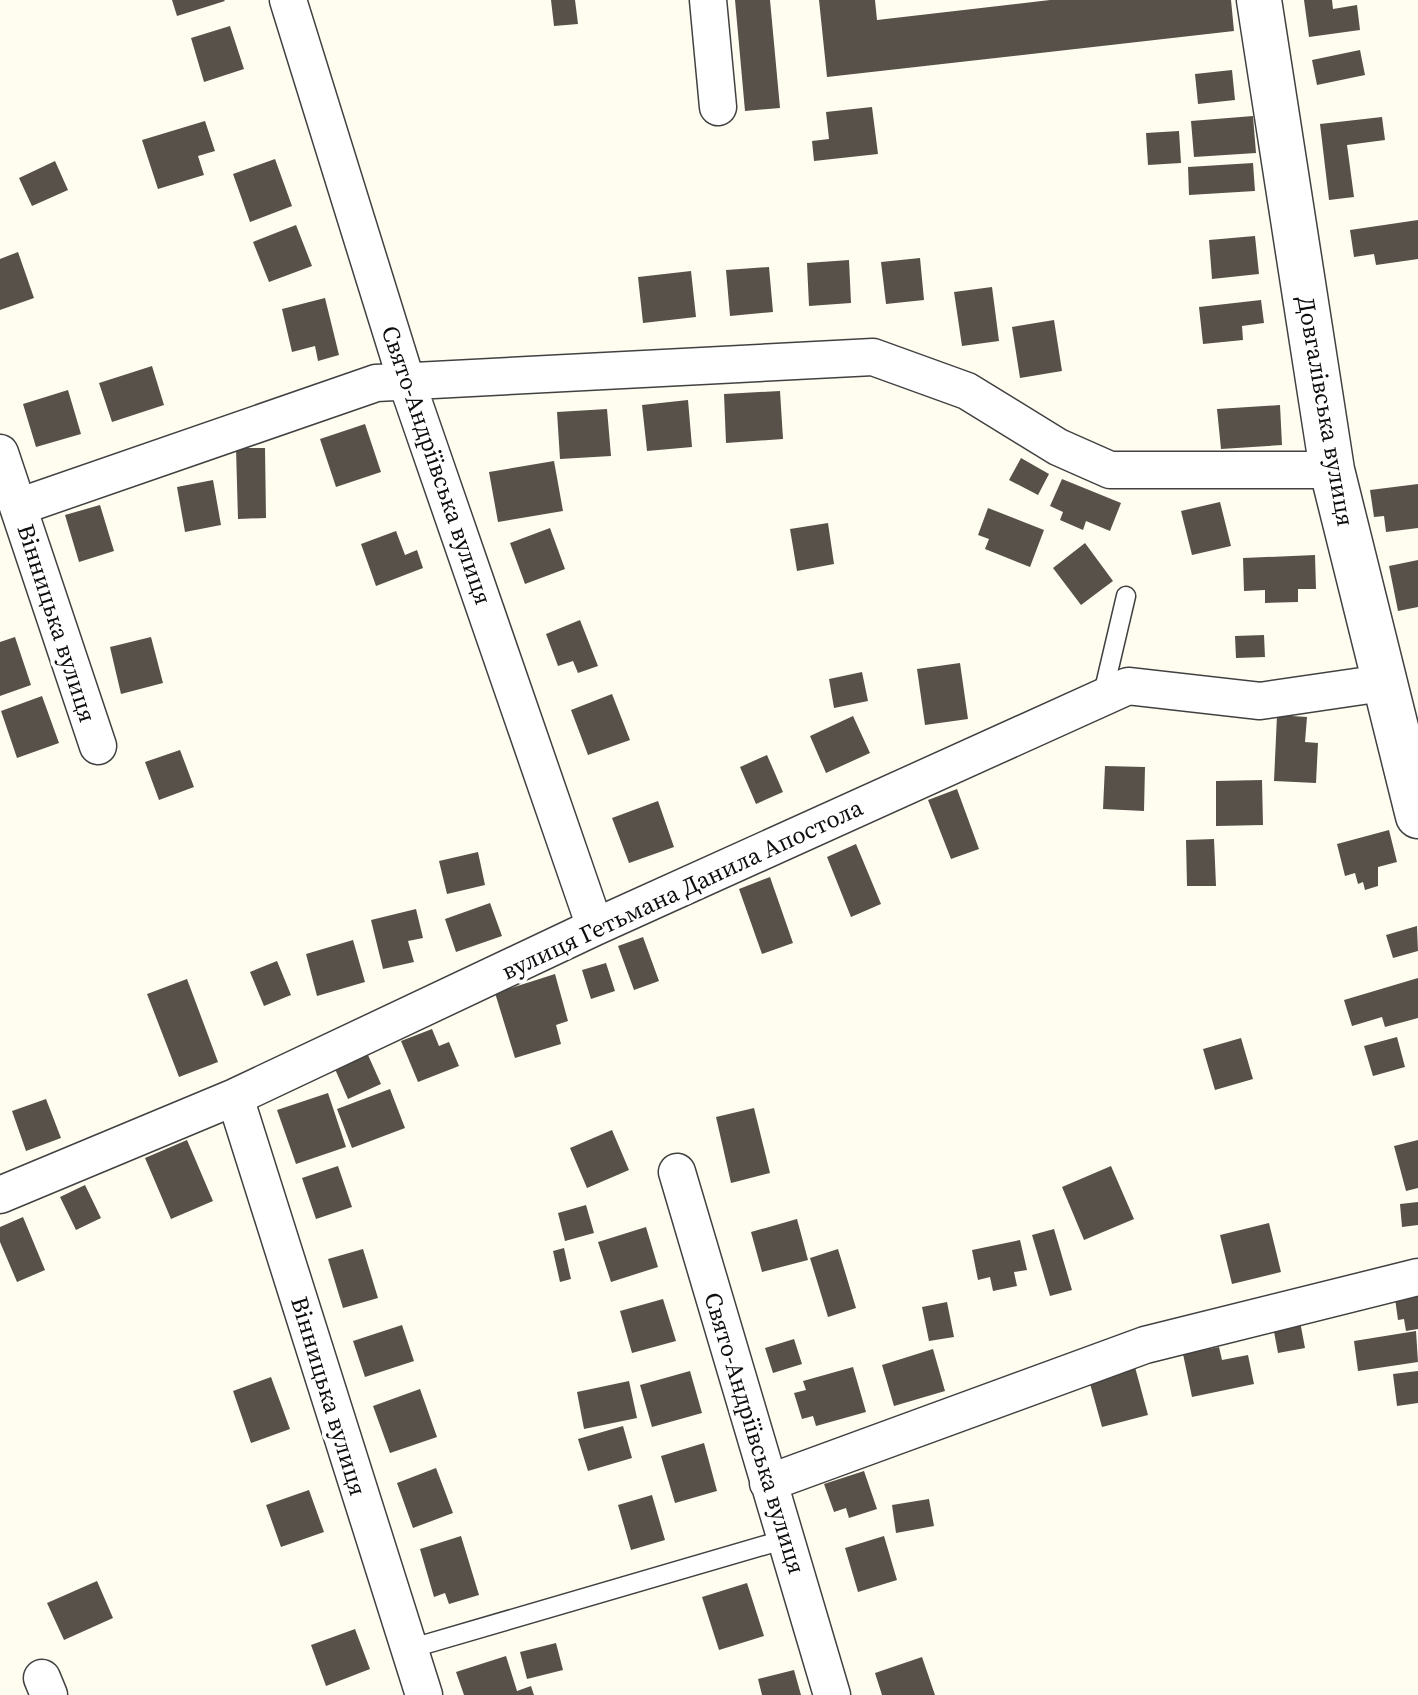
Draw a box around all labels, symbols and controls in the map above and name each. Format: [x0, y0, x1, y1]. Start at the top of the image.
street label: Довгалівська вулиця [1289, 293, 1363, 529]
street label: Свято-Андріївська вулиця [374, 321, 500, 609]
street label: Вінницька вулиця [9, 520, 105, 726]
street label: вулиця Гетьмана Данила Апостола [496, 790, 869, 987]
street label: Свято-Андріївська вулиця [696, 1288, 814, 1578]
street label: Вінницька вулиця [283, 1292, 375, 1500]

